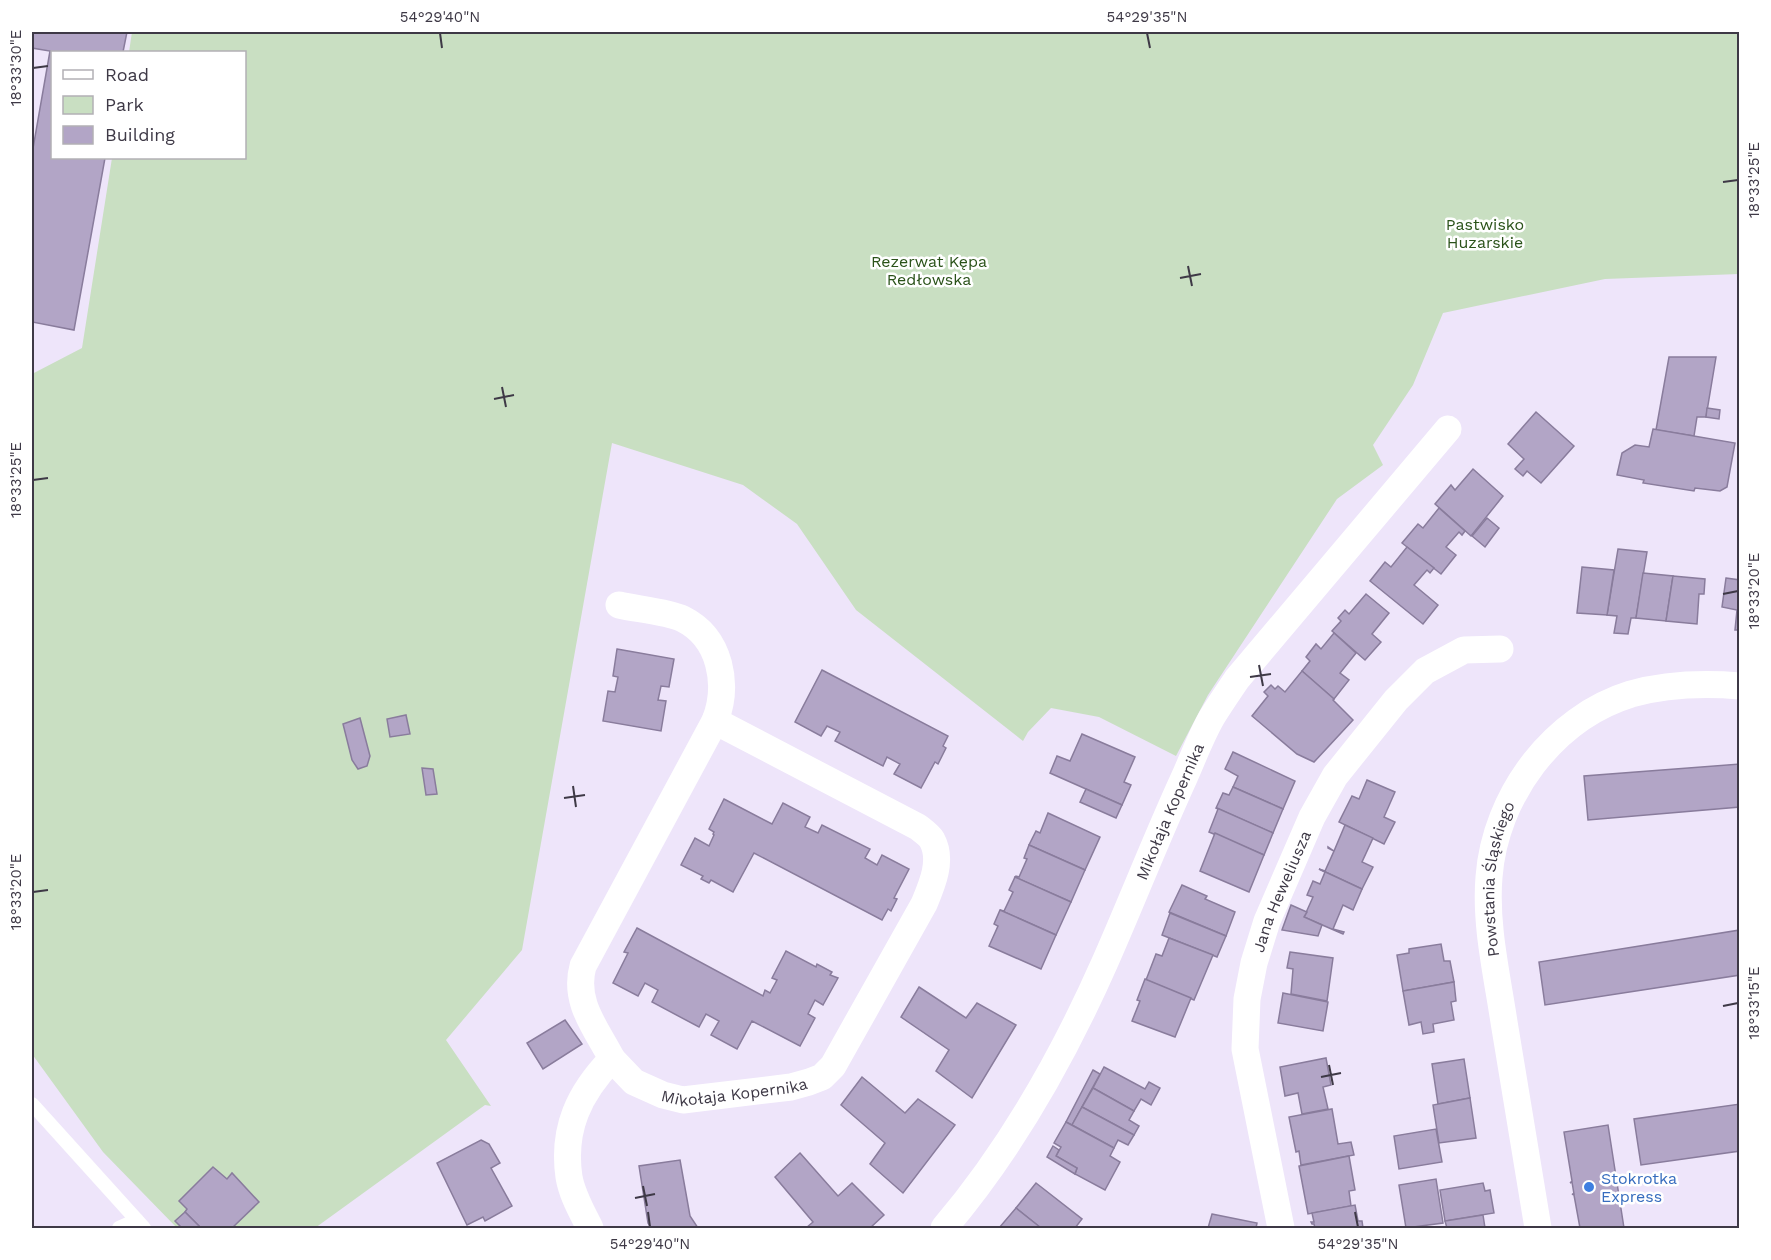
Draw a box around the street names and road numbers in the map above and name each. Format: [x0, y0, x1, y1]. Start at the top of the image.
street label: Mikołaja Kopernika [1132, 740, 1208, 883]
street label: Powstania Śląskiego [1479, 798, 1519, 958]
street label: Jana Heweliusza [1249, 828, 1315, 955]
street label: Mikołaja Kopernika [659, 1074, 810, 1110]

